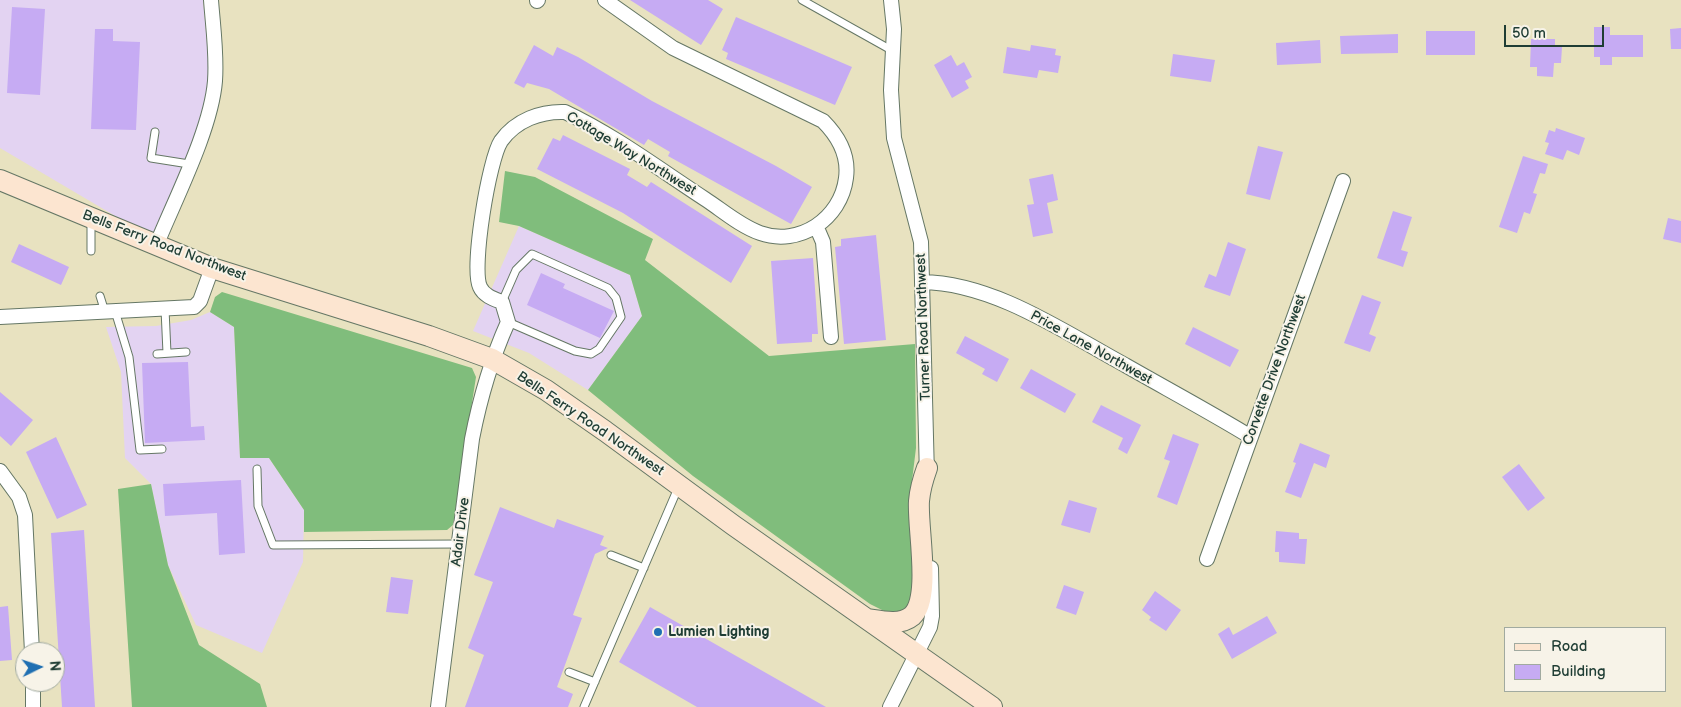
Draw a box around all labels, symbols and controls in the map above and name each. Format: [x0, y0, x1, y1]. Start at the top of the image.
scale bar [1506, 15, 1606, 47]
text: 50 m [1512, 24, 1546, 43]
street label: Cottage Way Northwest [563, 109, 699, 199]
street label: Bells Ferry Road Northwest [80, 207, 248, 285]
street label: Turner Road Northwest [913, 253, 935, 401]
street label: Corvette Drive Northwest [1240, 292, 1310, 448]
street label: Price Lane Northwest [1027, 308, 1155, 388]
street label: Bells Ferry Road Northwest [513, 368, 667, 480]
street label: Adair Drive [448, 497, 474, 567]
place label: Lumien Lighting [668, 624, 770, 640]
marker: Lumien Lighting [652, 626, 664, 638]
legend [1504, 627, 1666, 692]
text: Road [1551, 637, 1587, 656]
north arrow [15, 642, 65, 692]
text: N [46, 660, 63, 672]
text: Building [1551, 662, 1606, 681]

